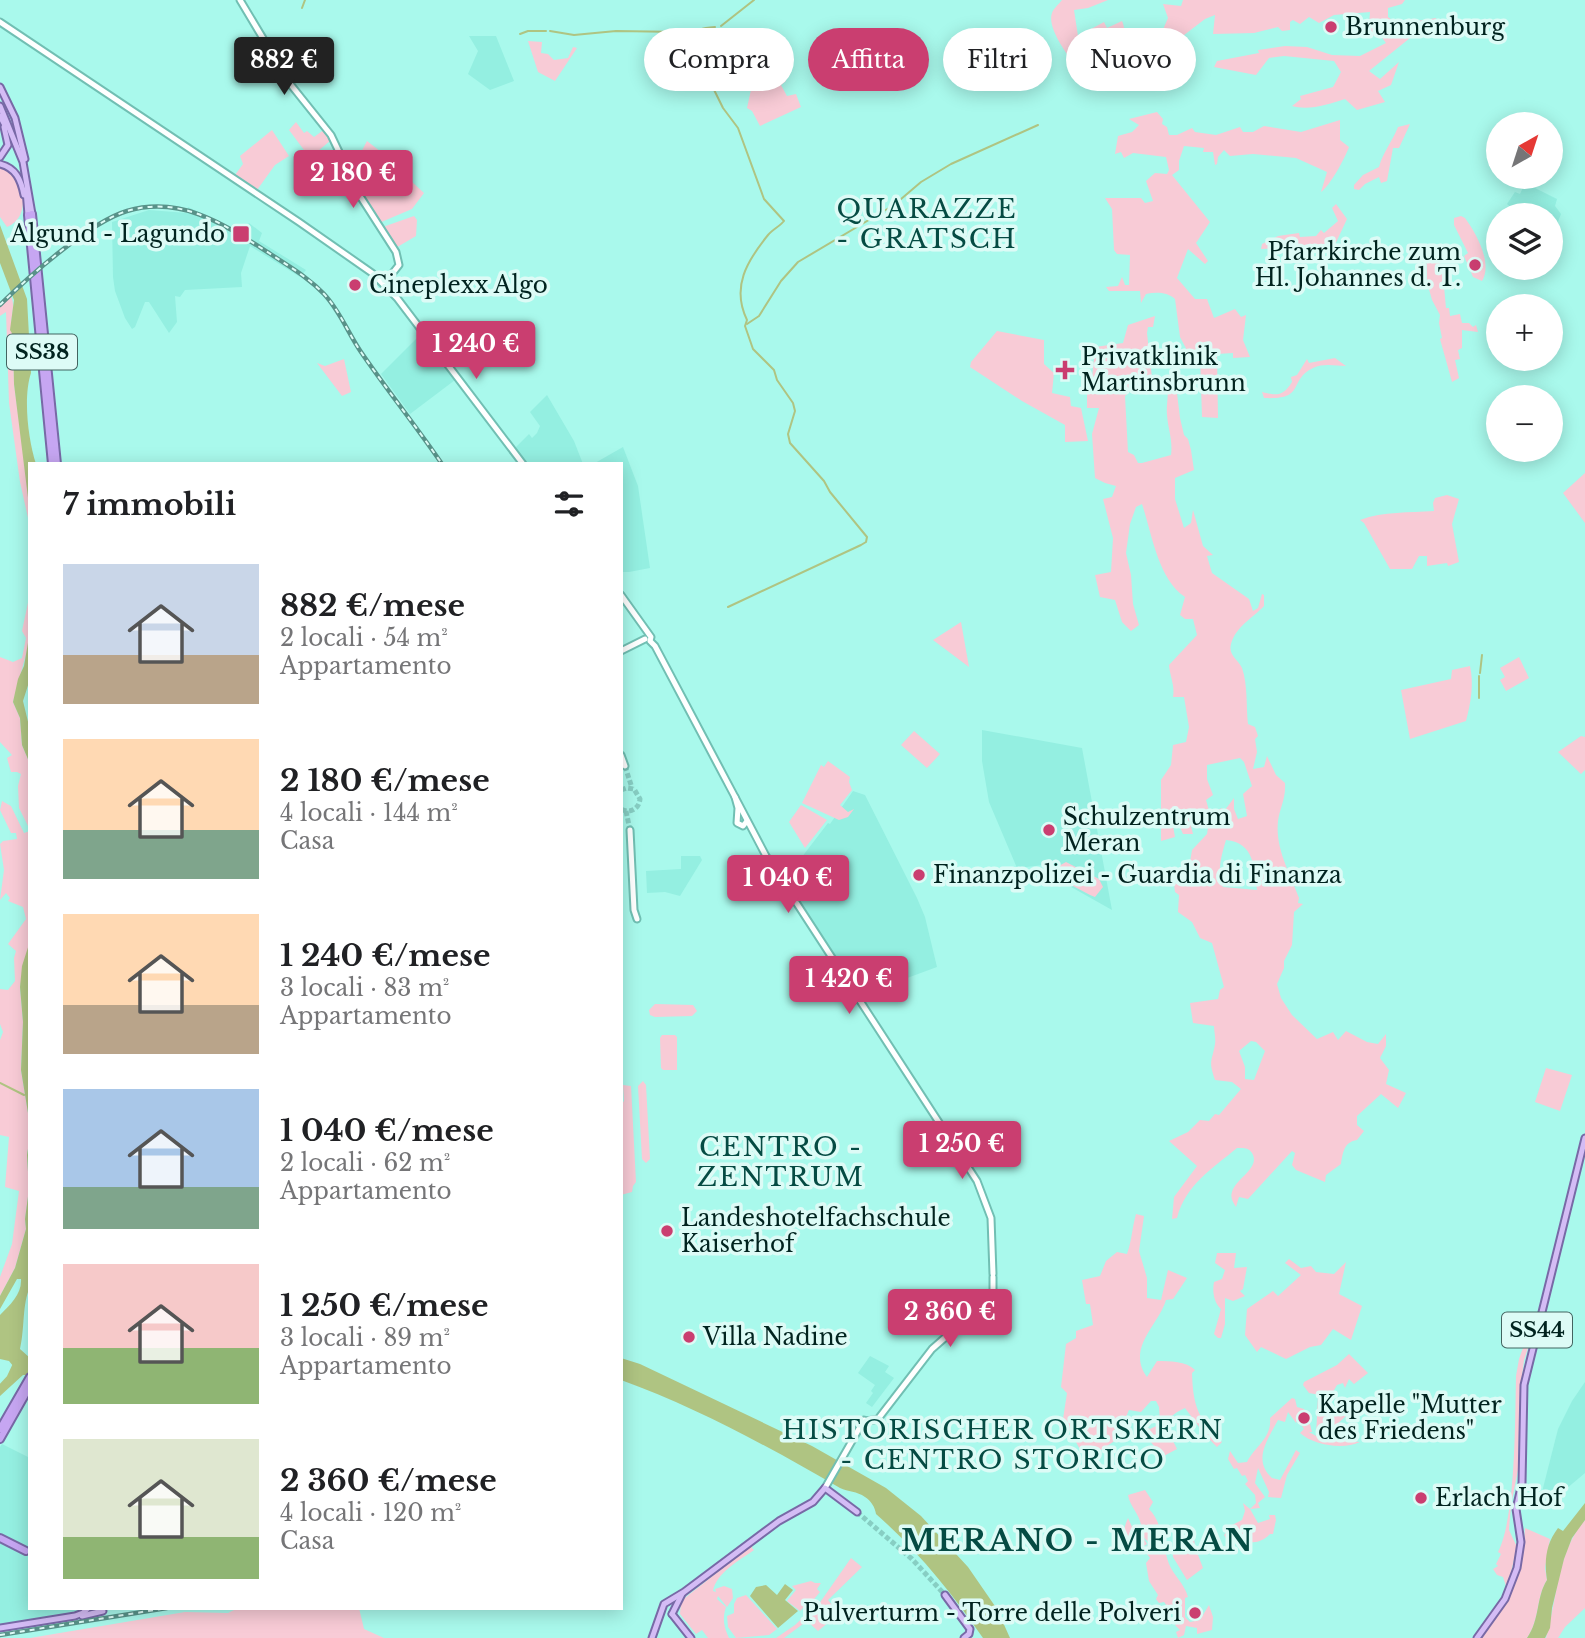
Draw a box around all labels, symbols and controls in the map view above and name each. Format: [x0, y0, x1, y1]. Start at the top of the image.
place label: Brunnenburg [1345, 13, 1505, 41]
marker: Brunnenburg [1323, 19, 1339, 35]
chip: Compra [644, 28, 794, 91]
chip: Affitta [808, 28, 929, 91]
chip: Filtri [943, 28, 1052, 91]
chip: Nuovo [1066, 28, 1196, 91]
pin: 882 € [235, 38, 333, 97]
text: 882 € [250, 46, 318, 74]
north arrow [1486, 112, 1563, 189]
map controls [1486, 112, 1563, 462]
pin: 2 180 € [288, 150, 418, 210]
text: 2 180 € [310, 159, 396, 187]
district label: QUARAZZE - GRATSCH [836, 193, 1018, 255]
button: layers [1486, 203, 1563, 280]
place label: Algund - Lagundo [9, 220, 225, 248]
marker: Algund - Lagundo [231, 224, 251, 244]
place label: Pfarrkirche zum Hl. Johannes d. T. [1255, 238, 1461, 292]
marker: Pfarrkirche zum Hl. Johannes d. T. [1467, 257, 1483, 273]
place label: Cineplexx Algo [369, 271, 548, 299]
marker: Cineplexx Algo [347, 277, 363, 293]
button: + [1486, 294, 1563, 371]
pin: 1 240 € [411, 322, 541, 381]
text: 1 240 € [432, 330, 520, 358]
road number: SS38 [7, 334, 77, 370]
place label: Privatklinik Martinsbrunn [1081, 343, 1246, 397]
marker: Privatklinik Martinsbrunn [1055, 360, 1075, 380]
button: − [1486, 385, 1563, 462]
icon: filters [550, 485, 588, 523]
text: 7 immobili [63, 486, 236, 523]
text: 882 €/mese [280, 587, 465, 624]
icon: home [119, 592, 203, 676]
text: 2 locali · 54 m² [280, 624, 448, 652]
text: Appartamento [280, 652, 452, 680]
text: 2 180 €/mese [280, 762, 490, 799]
icon: home [119, 767, 203, 851]
text: 4 locali · 144 m² [280, 799, 458, 827]
place label: Schulzentrum Meran [1063, 803, 1231, 857]
marker: Schulzentrum Meran [1041, 822, 1057, 838]
text: Casa [280, 827, 334, 855]
pin: 1 040 € [723, 856, 853, 915]
place label: Finanzpolizei - Guardia di Finanza [933, 861, 1342, 889]
text: 1 040 € [743, 864, 833, 892]
marker: Finanzpolizei - Guardia di Finanza [911, 867, 927, 883]
text: 1 240 €/mese [280, 937, 491, 974]
icon: home [119, 942, 203, 1026]
pin: 1 420 € [784, 956, 914, 1016]
text: 1 420 € [805, 965, 893, 993]
text: 3 locali · 83 m² [280, 974, 449, 1002]
text: Appartamento [280, 1002, 452, 1030]
text: 1 040 €/mese [280, 1112, 494, 1149]
icon: home [119, 1117, 203, 1201]
pin: 1 250 € [897, 1122, 1027, 1181]
text: 1 250 € [919, 1130, 1005, 1158]
district label: CENTRO - ZENTRUM [697, 1131, 865, 1193]
text: 2 locali · 62 m² [280, 1149, 450, 1177]
text: Appartamento [280, 1177, 452, 1205]
place label: Landeshotelfachschule Kaiserhof [681, 1204, 951, 1258]
marker: Landeshotelfachschule Kaiserhof [659, 1223, 675, 1239]
text: 1 250 €/mese [280, 1287, 489, 1324]
pin: 2 360 € [885, 1290, 1015, 1349]
icon: home [119, 1292, 203, 1376]
text: 2 360 € [904, 1298, 996, 1326]
road number: SS44 [1502, 1312, 1572, 1348]
place label: Villa Nadine [702, 1323, 848, 1351]
text: 3 locali · 89 m² [280, 1324, 450, 1352]
marker: Villa Nadine [681, 1329, 697, 1345]
text: Appartamento [280, 1352, 452, 1380]
place label: Kapelle "Mutter des Friedens" [1318, 1391, 1502, 1445]
marker: Kapelle "Mutter des Friedens" [1296, 1410, 1312, 1426]
district label: HISTORISCHER ORTSKERN - CENTRO STORICO [782, 1414, 1224, 1476]
text: 2 360 €/mese [280, 1462, 497, 1499]
icon: home [119, 1467, 203, 1551]
place label: Erlach Hof [1435, 1484, 1565, 1512]
marker: Erlach Hof [1413, 1490, 1429, 1506]
text: 4 locali · 120 m² [280, 1499, 461, 1527]
district label: MERANO - MERAN [901, 1522, 1255, 1559]
text: Casa [280, 1527, 334, 1555]
place label: Pulverturm - Torre delle Polveri [803, 1599, 1181, 1627]
marker: Pulverturm - Torre delle Polveri [1187, 1605, 1203, 1621]

